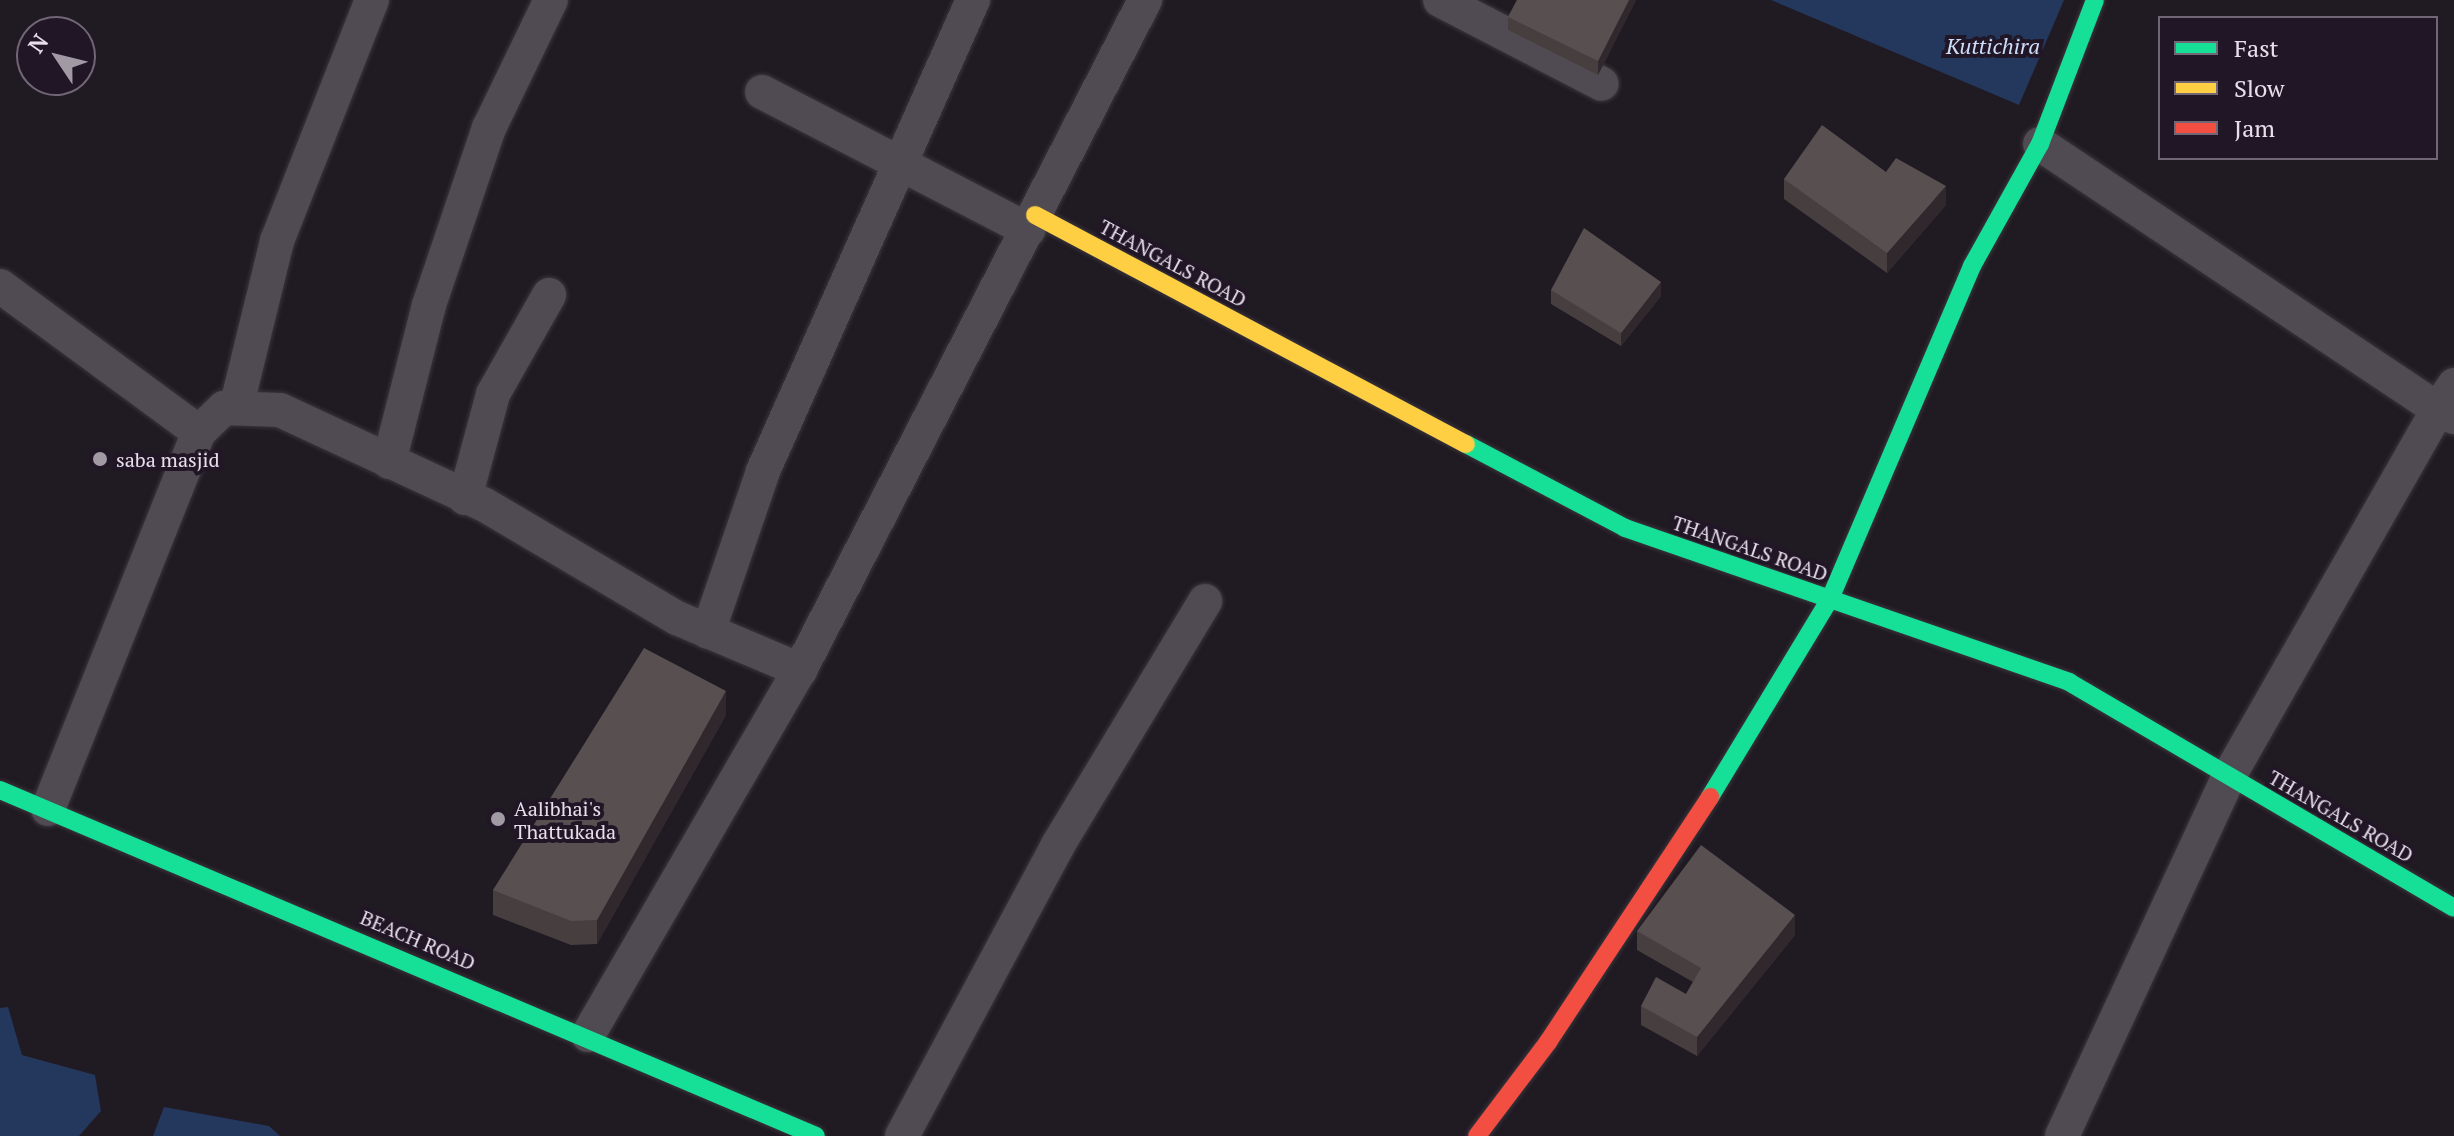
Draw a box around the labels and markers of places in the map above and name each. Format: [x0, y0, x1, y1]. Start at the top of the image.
place label: saba masjid [116, 447, 220, 471]
marker: saba masjid [91, 450, 109, 468]
place label: Aalibhai's Thattukada [514, 796, 616, 843]
marker: Aalibhai's Thattukada [489, 810, 507, 828]

